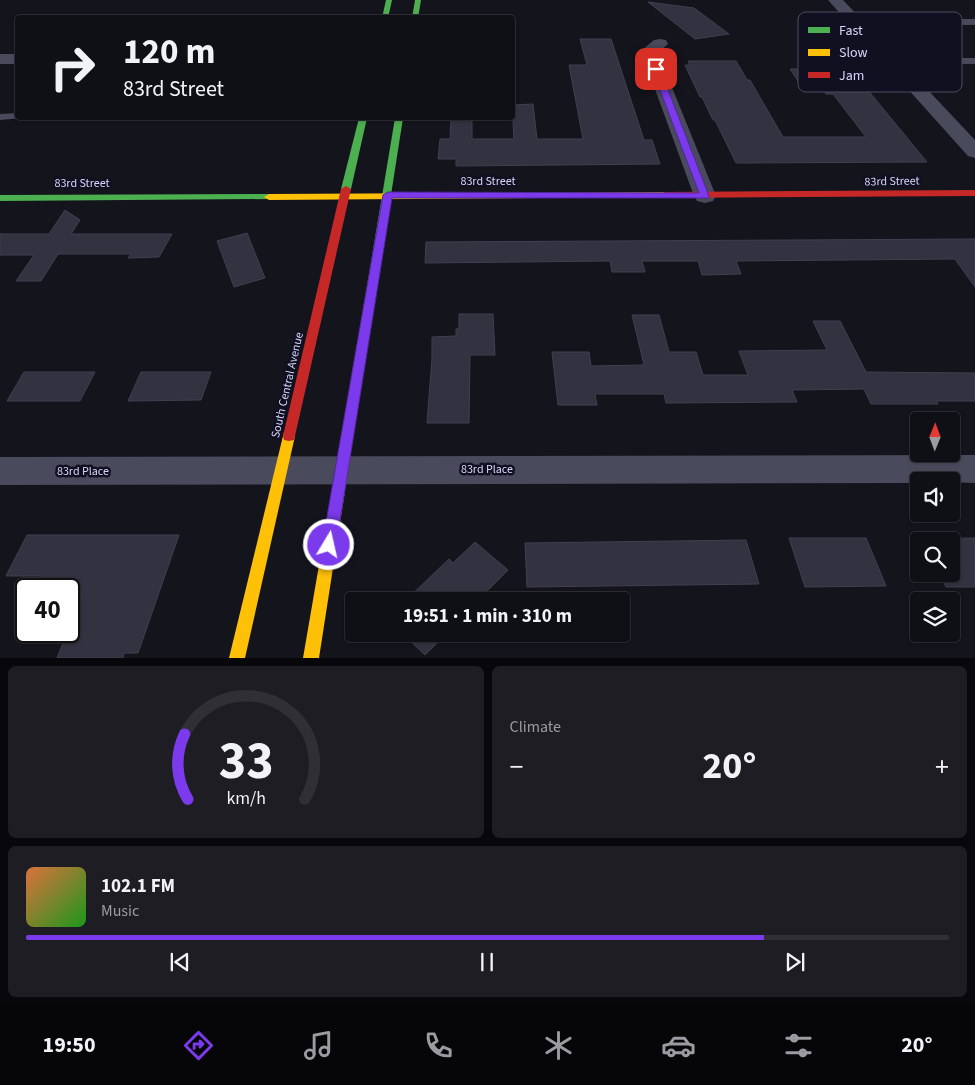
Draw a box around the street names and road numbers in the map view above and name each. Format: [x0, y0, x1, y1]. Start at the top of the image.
street label: 83rd Street [460, 173, 516, 190]
street label: 83rd Street [864, 173, 920, 190]
street label: 83rd Street [54, 175, 110, 192]
street label: South Central Avenue [267, 330, 308, 440]
street label: 83rd Place [461, 461, 513, 478]
street label: 83rd Place [57, 463, 109, 480]

